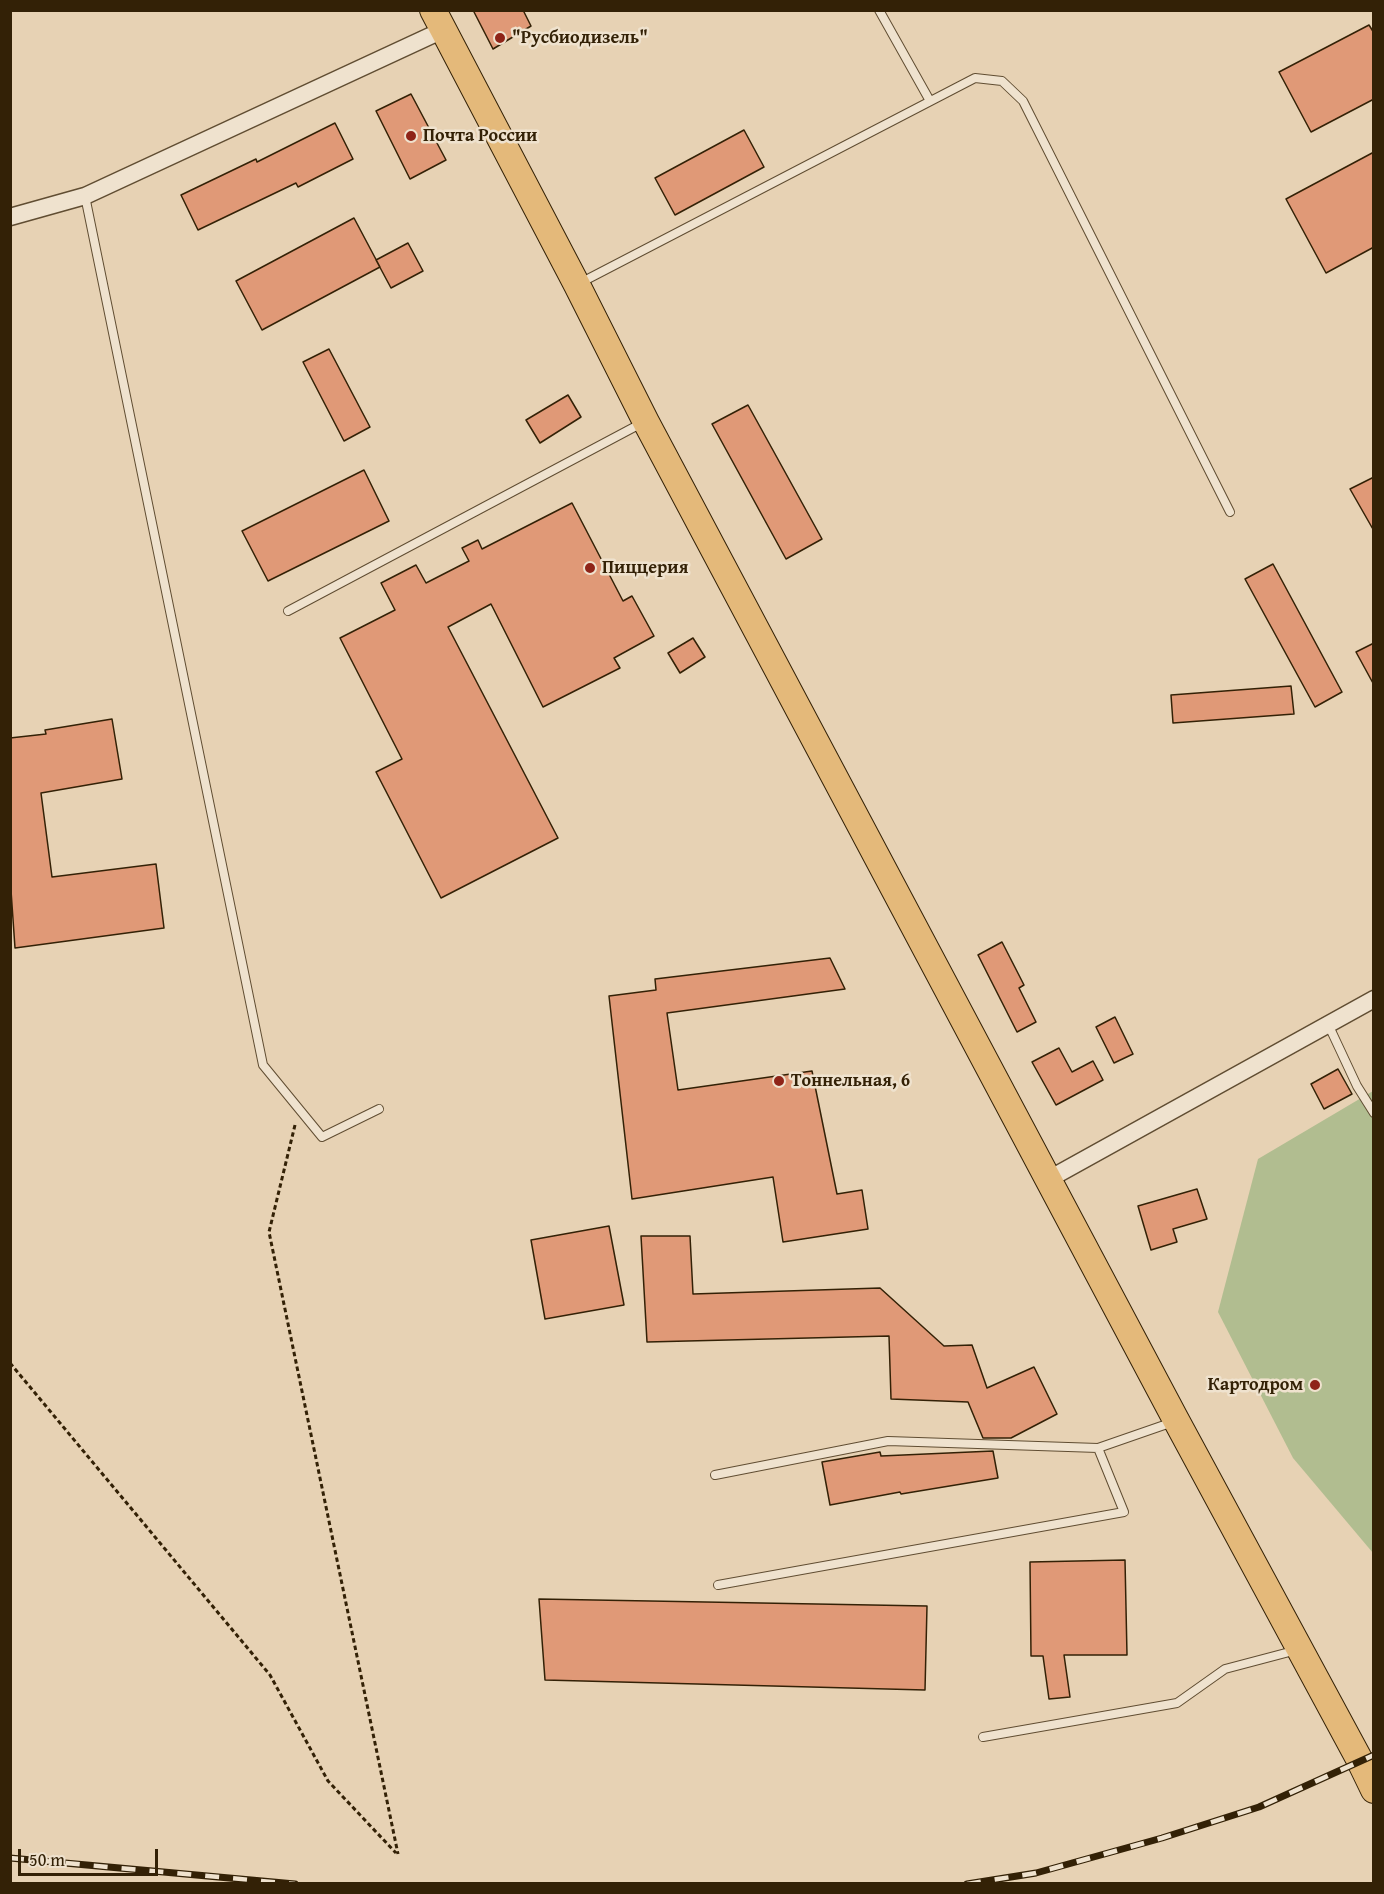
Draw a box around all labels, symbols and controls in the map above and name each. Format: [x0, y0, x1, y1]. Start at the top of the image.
place label: "Русбиодизель" [512, 27, 648, 49]
marker: "Русбиодизель" [493, 31, 507, 45]
place label: Почта России [423, 125, 537, 147]
marker: Почта России [404, 129, 418, 143]
place label: Пиццерия [602, 557, 688, 579]
marker: Пиццерия [583, 561, 597, 575]
place label: Тоннельная, 6 [791, 1070, 910, 1092]
marker: Тоннельная, 6 [772, 1074, 786, 1088]
place label: Картодром [1208, 1374, 1303, 1396]
marker: Картодром [1308, 1378, 1322, 1392]
scale bar [21, 1837, 160, 1875]
text: 50 m [29, 1846, 65, 1873]

